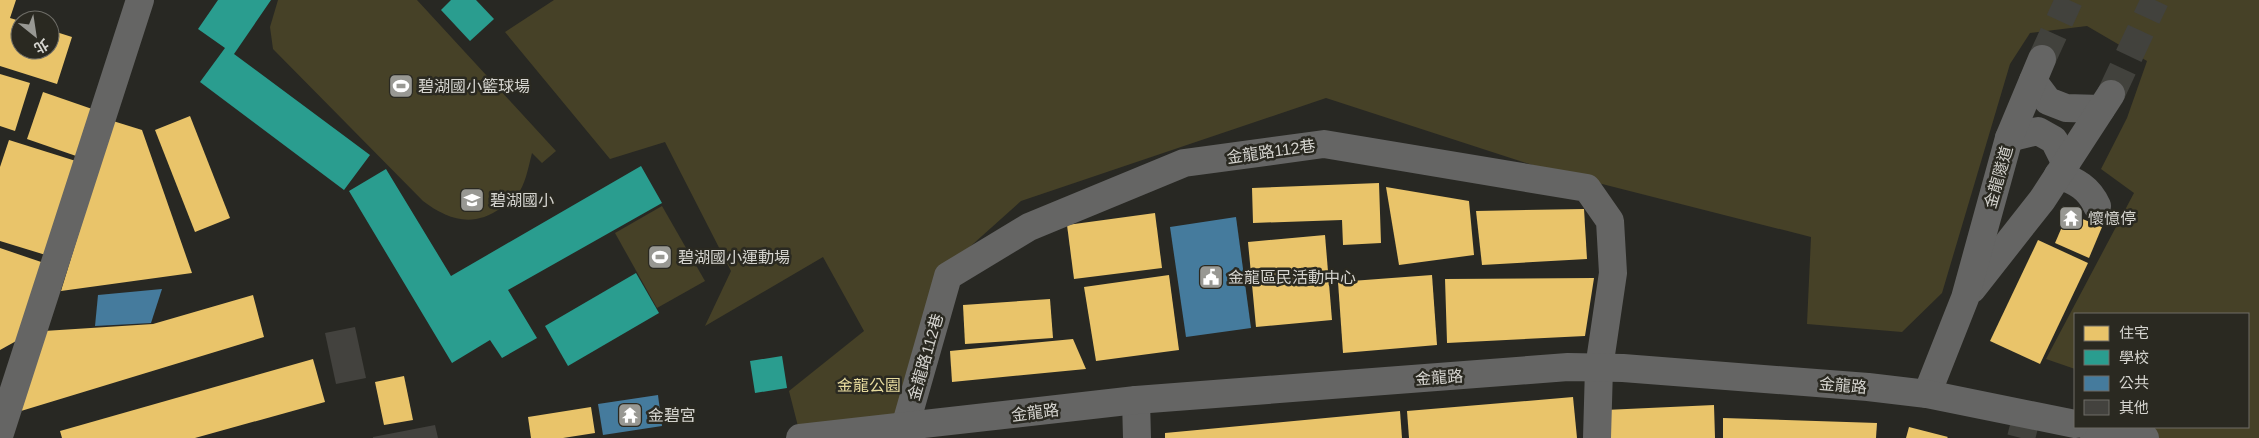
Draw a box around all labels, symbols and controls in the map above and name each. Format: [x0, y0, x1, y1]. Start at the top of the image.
north arrow [10, 10, 60, 60]
text: 北 [31, 36, 52, 57]
sports icon: 碧湖國小籃球場 [388, 73, 414, 99]
place label: 碧湖國小籃球場 [418, 77, 530, 95]
street label: 金龍路112巷 [1226, 137, 1317, 166]
street label: 金龍隧道 [1981, 144, 2015, 210]
school or university icon: 碧湖國小 [459, 187, 485, 213]
place label: 碧湖國小 [490, 192, 554, 209]
temple icon: 懷憶停 [2058, 205, 2084, 231]
place label: 懷憶停 [2088, 210, 2136, 227]
sports icon: 碧湖國小運動場 [647, 244, 673, 270]
place label: 碧湖國小運動場 [678, 249, 790, 266]
public building icon: 金龍區民活動中心 [1198, 264, 1224, 290]
place label: 金龍區民活動中心 [1228, 269, 1356, 286]
street label: 金龍路112巷 [905, 312, 946, 403]
legend [2074, 313, 2249, 428]
text: 住宅 [2119, 324, 2149, 341]
text: 學校 [2119, 349, 2149, 366]
street label: 金龍路 [1414, 367, 1464, 388]
text: 公共 [2119, 374, 2149, 391]
street label: 金龍路 [1818, 375, 1868, 396]
park label: 金龍公園 [837, 377, 901, 394]
text: 其他 [2119, 399, 2149, 416]
street label: 金龍路 [1010, 401, 1060, 424]
temple icon: 金碧宮 [617, 402, 643, 428]
place label: 金碧宮 [648, 407, 696, 424]

